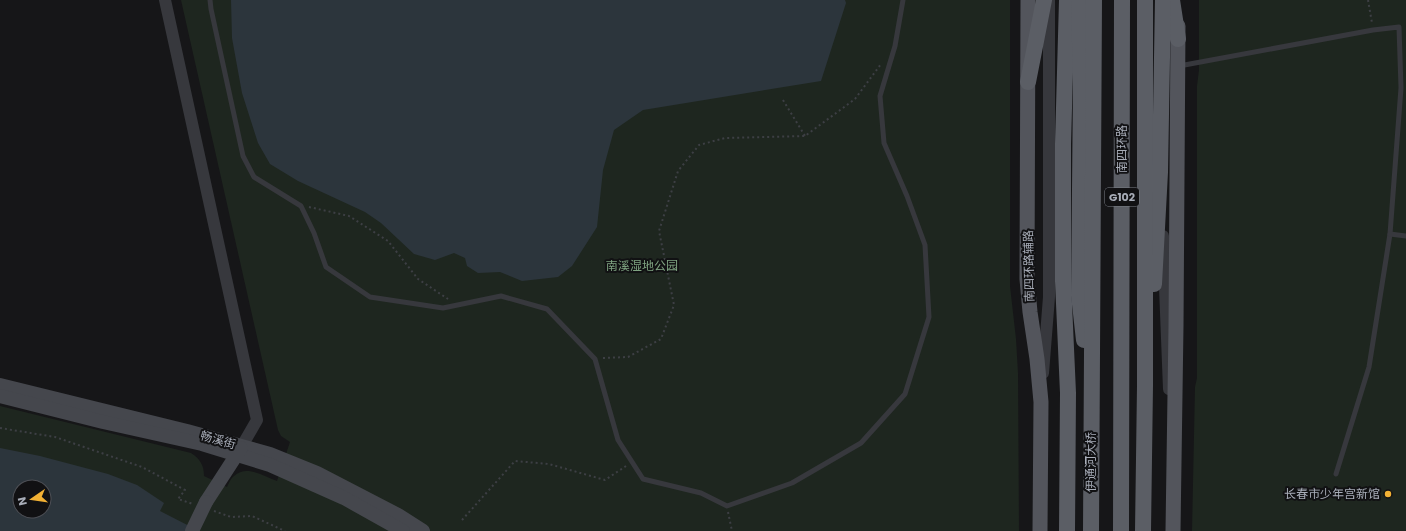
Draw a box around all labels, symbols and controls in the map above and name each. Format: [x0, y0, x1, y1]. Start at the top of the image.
street label: 南四环路 [1113, 125, 1130, 173]
road number: G102 [1105, 188, 1139, 206]
street label: 南四环路辅路 [1019, 230, 1038, 302]
park label: 南溪湿地公园 [606, 257, 678, 274]
street label: 畅溪街 [198, 426, 238, 453]
street label: 伊通河大桥 [1082, 432, 1099, 492]
north arrow [12, 479, 52, 519]
place label: 长春市少年宫新馆 [1284, 485, 1380, 502]
marker: 长春市少年宫新馆 [1383, 489, 1393, 499]
text: N [14, 495, 31, 507]

